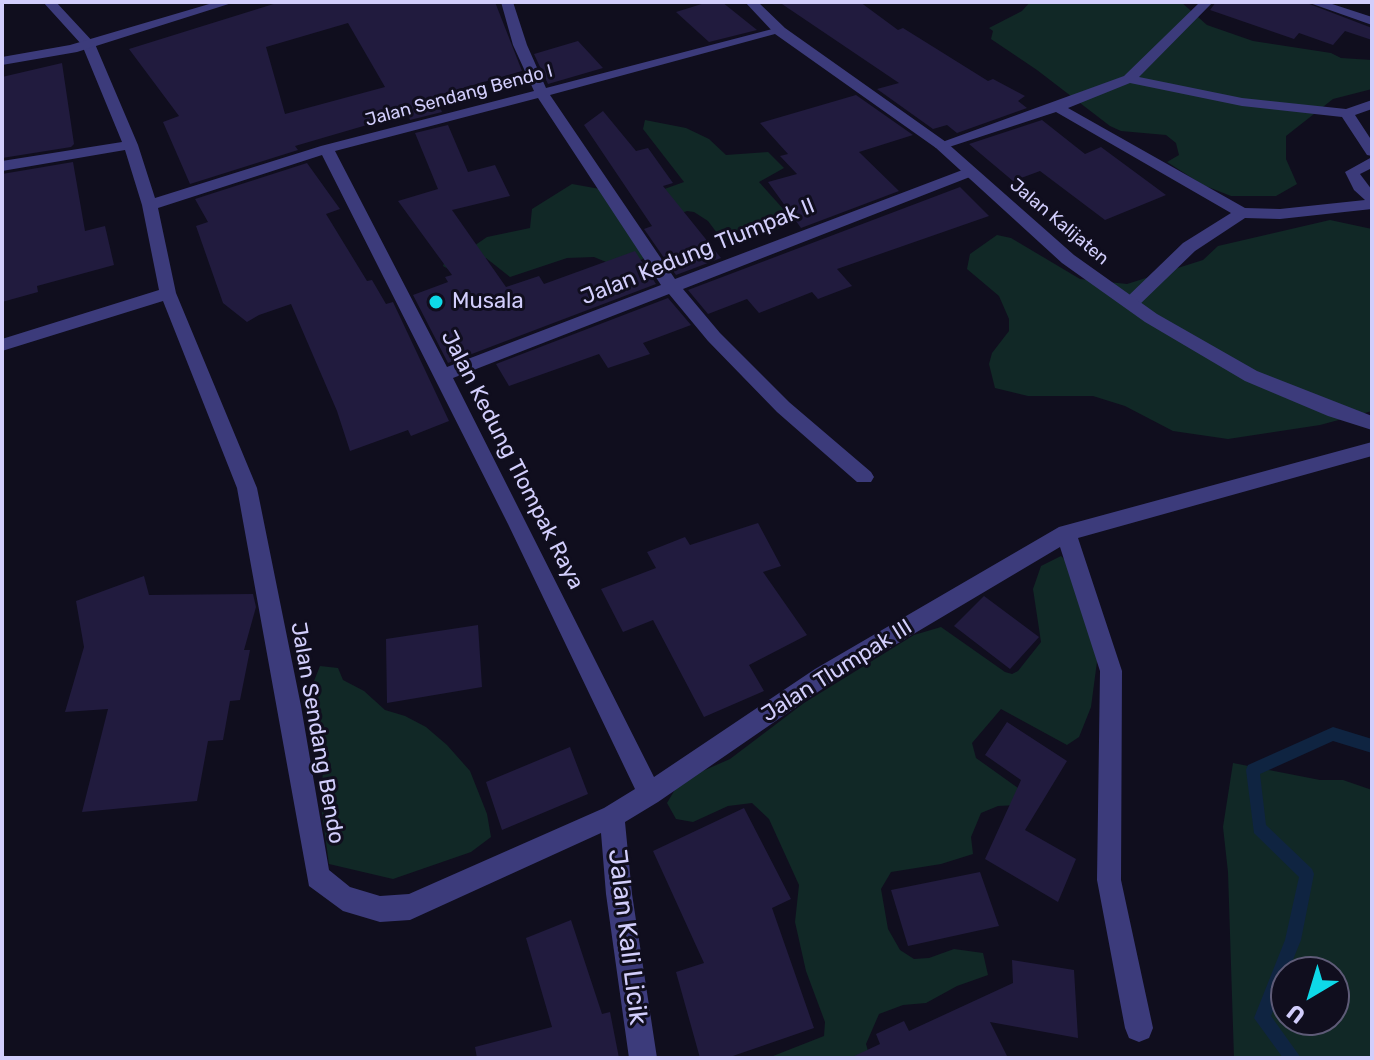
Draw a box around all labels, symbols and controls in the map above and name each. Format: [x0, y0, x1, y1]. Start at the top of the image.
street label: Jalan Sendang Bendo I [363, 61, 555, 131]
street label: Jalan Kalijaten [1005, 174, 1113, 270]
street label: Jalan Kedung Tlumpak II [577, 193, 819, 311]
place label: Musala [452, 289, 524, 315]
marker: Musala [427, 293, 445, 311]
street label: Jalan Kedung Tlompak Raya [435, 326, 589, 594]
street label: Jalan Tlumpak III [757, 614, 917, 728]
street label: Jalan Sendang Bendo [284, 620, 350, 846]
street label: Jalan Kali Licik [601, 847, 653, 1027]
north arrow [1270, 956, 1350, 1036]
text: U [1282, 998, 1311, 1029]

